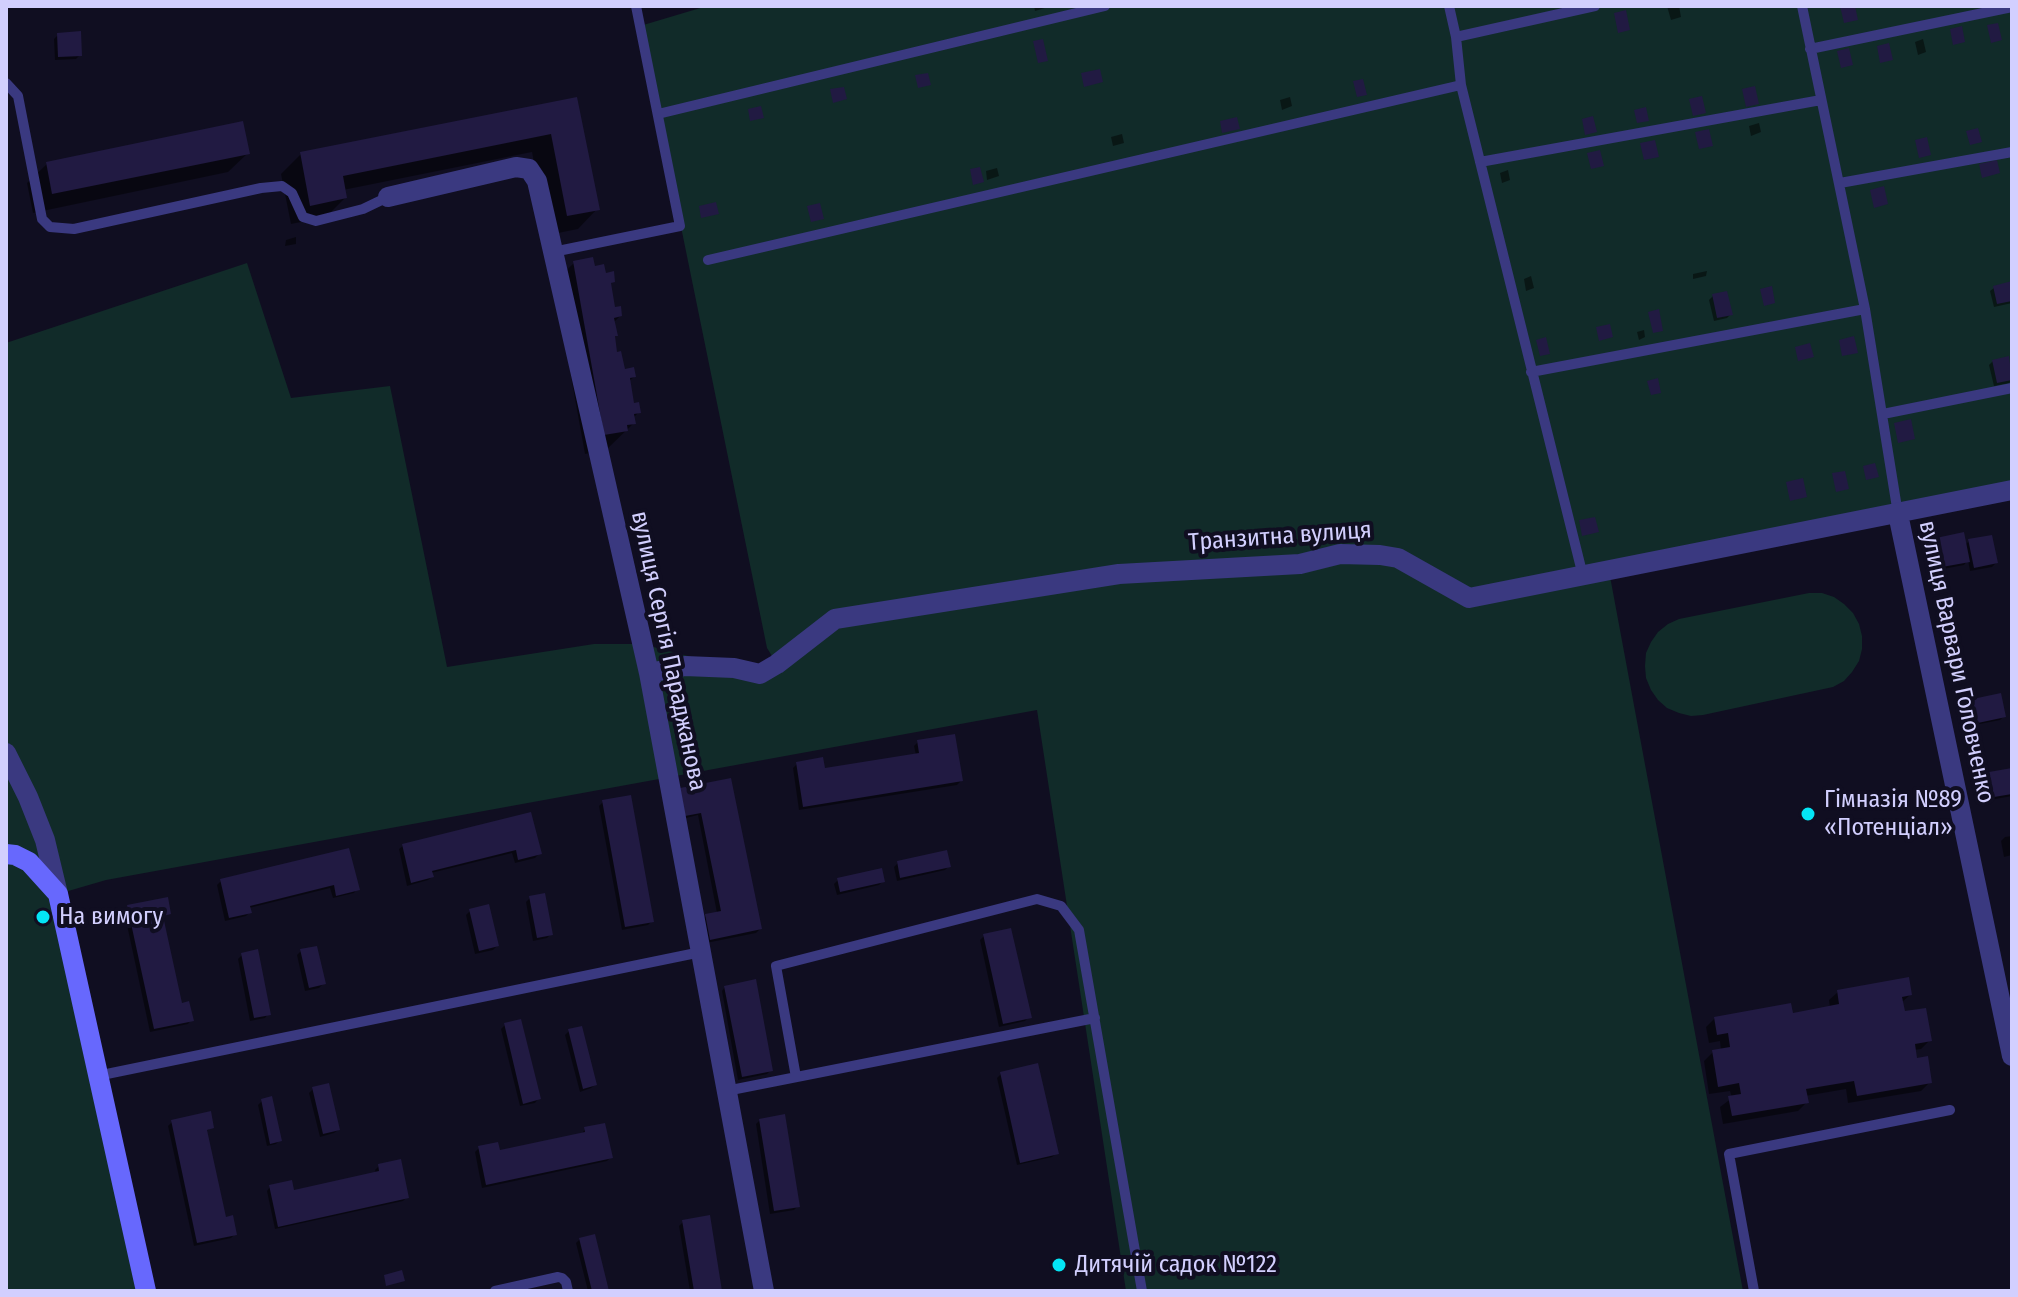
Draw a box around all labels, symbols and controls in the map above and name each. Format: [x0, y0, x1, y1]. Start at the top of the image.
street label: вулиця Сергія Параджанова [624, 508, 712, 794]
street label: Транзитна вулиця [1187, 516, 1373, 558]
street label: вулиця Варвари Головченко [1912, 518, 2000, 806]
place label: Гімназія №89 «Потенціал» [1824, 786, 1962, 842]
marker: Гімназія №89 «Потенціал» [1799, 805, 1817, 823]
place label: На вимогу [59, 903, 163, 931]
marker: На вимогу [34, 908, 52, 926]
place label: Дитячій садок №122 [1075, 1251, 1277, 1279]
marker: Дитячій садок №122 [1050, 1256, 1068, 1274]

